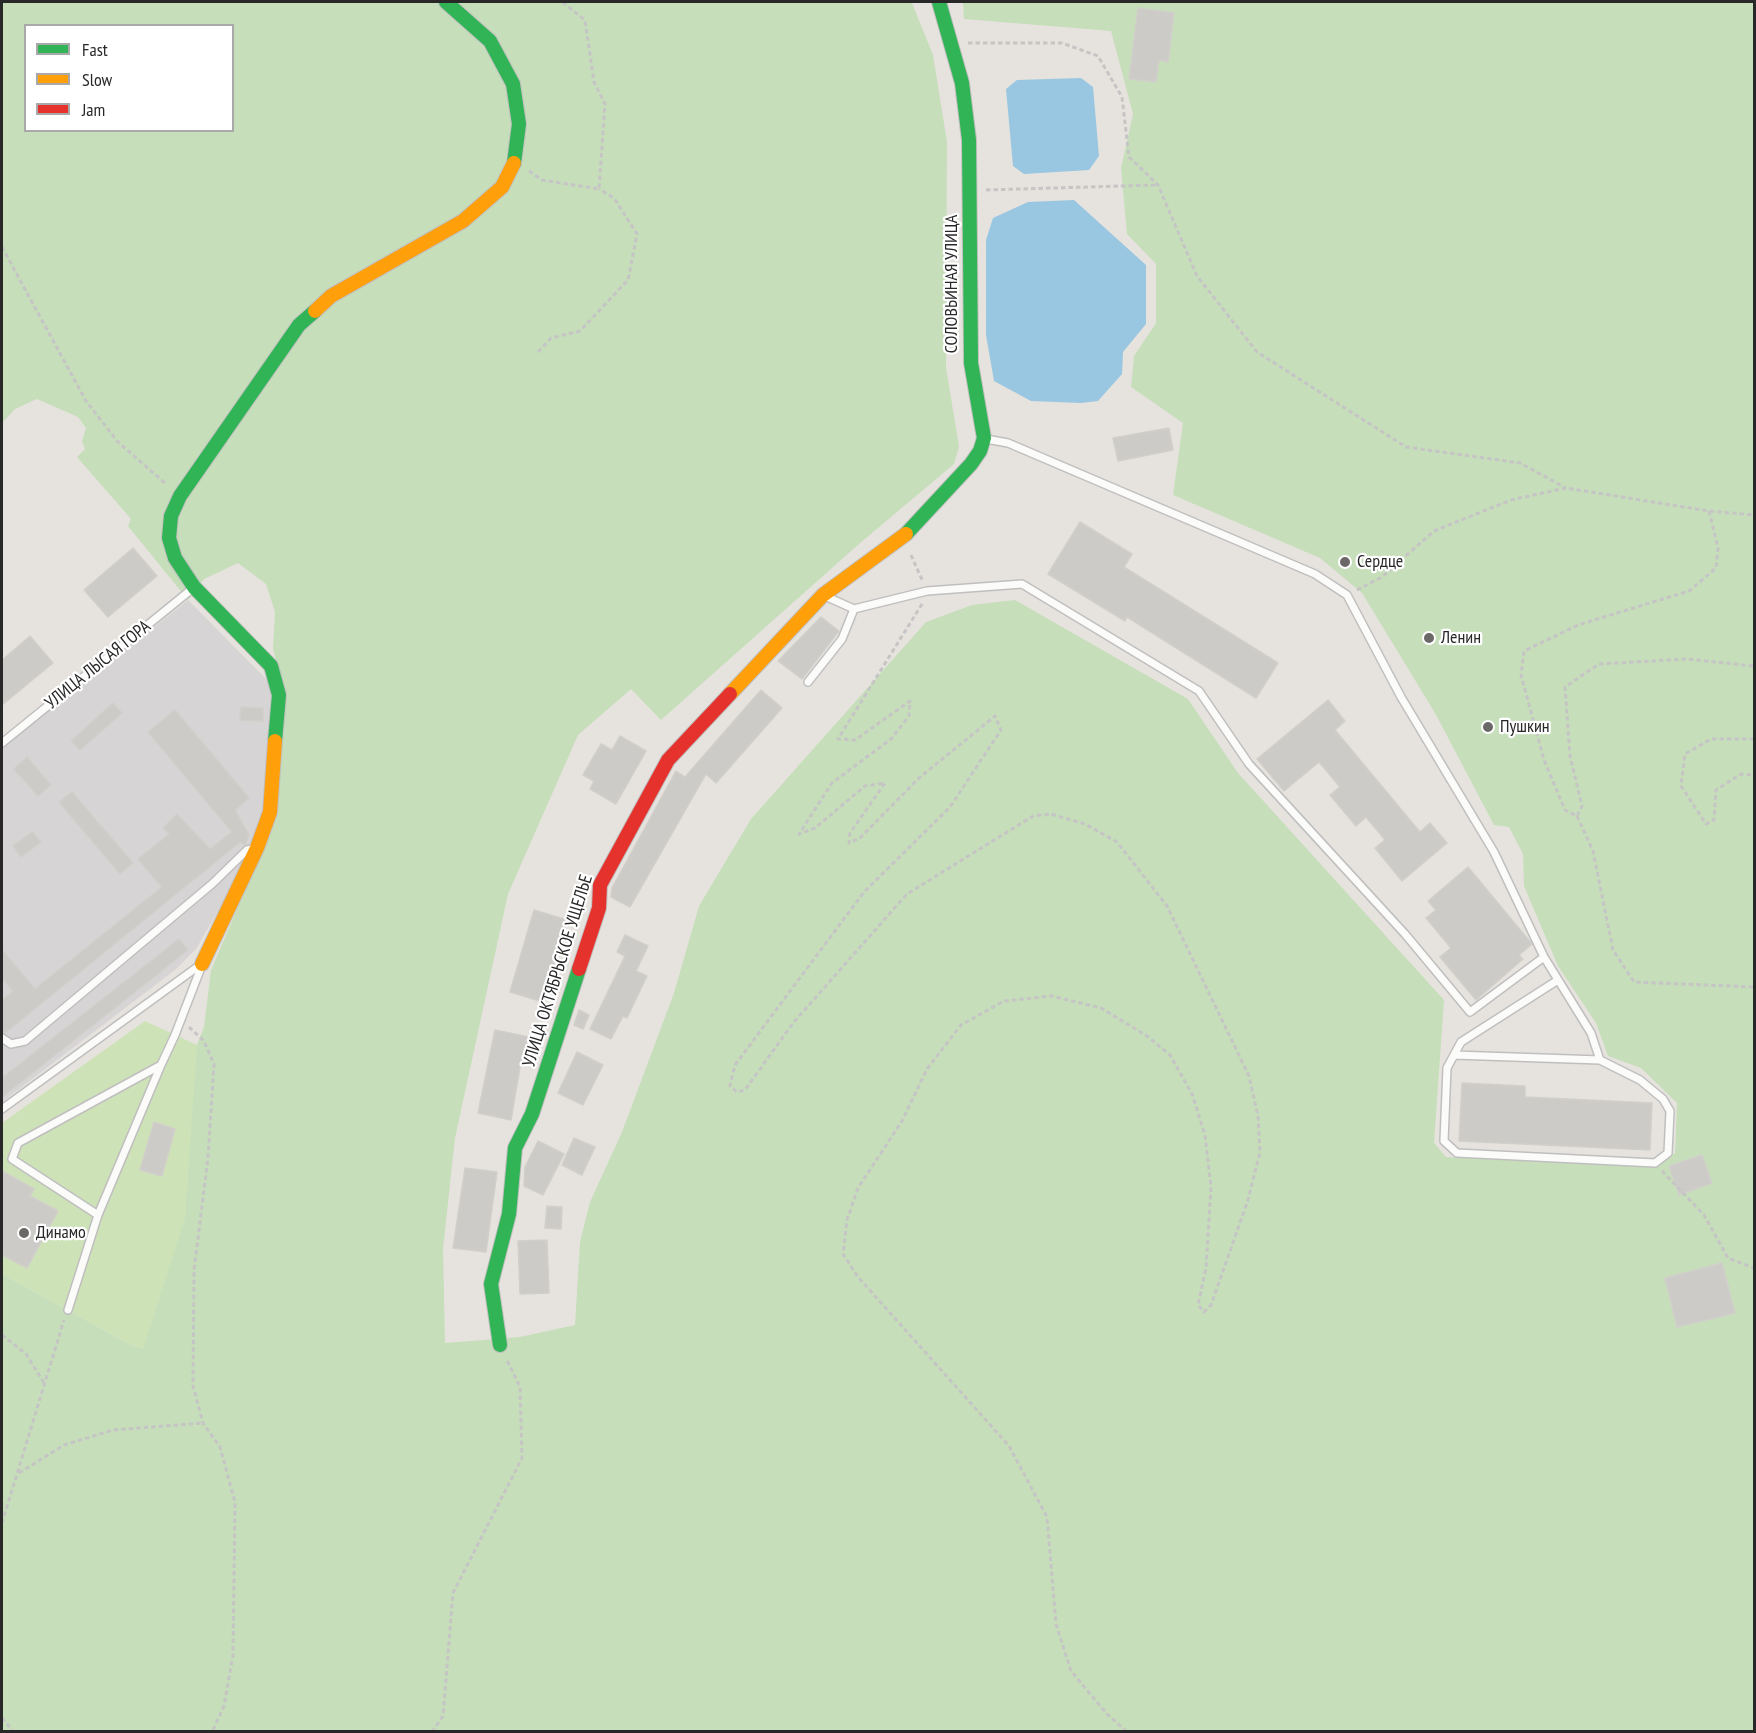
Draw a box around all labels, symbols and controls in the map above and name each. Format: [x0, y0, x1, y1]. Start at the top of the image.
legend [24, 24, 234, 132]
text: Fast [82, 38, 108, 61]
text: Slow [82, 68, 112, 91]
text: Jam [82, 98, 105, 121]
street label: СОЛОВЬИНАЯ УЛИЦА [941, 215, 963, 353]
place label: Сердце [1357, 551, 1403, 573]
marker: Сердце [1338, 555, 1352, 569]
street label: УЛИЦА ЛЫСАЯ ГОРА [41, 616, 155, 714]
place label: Ленин [1441, 627, 1481, 649]
marker: Ленин [1422, 631, 1436, 645]
place label: Пушкин [1500, 716, 1550, 738]
marker: Пушкин [1481, 720, 1495, 734]
street label: УЛИЦА ОКТЯБРЬСКОЕ УЩЕЛЬЕ [518, 872, 598, 1070]
place label: Динамо [36, 1222, 86, 1244]
marker: Динамо [17, 1226, 31, 1240]

